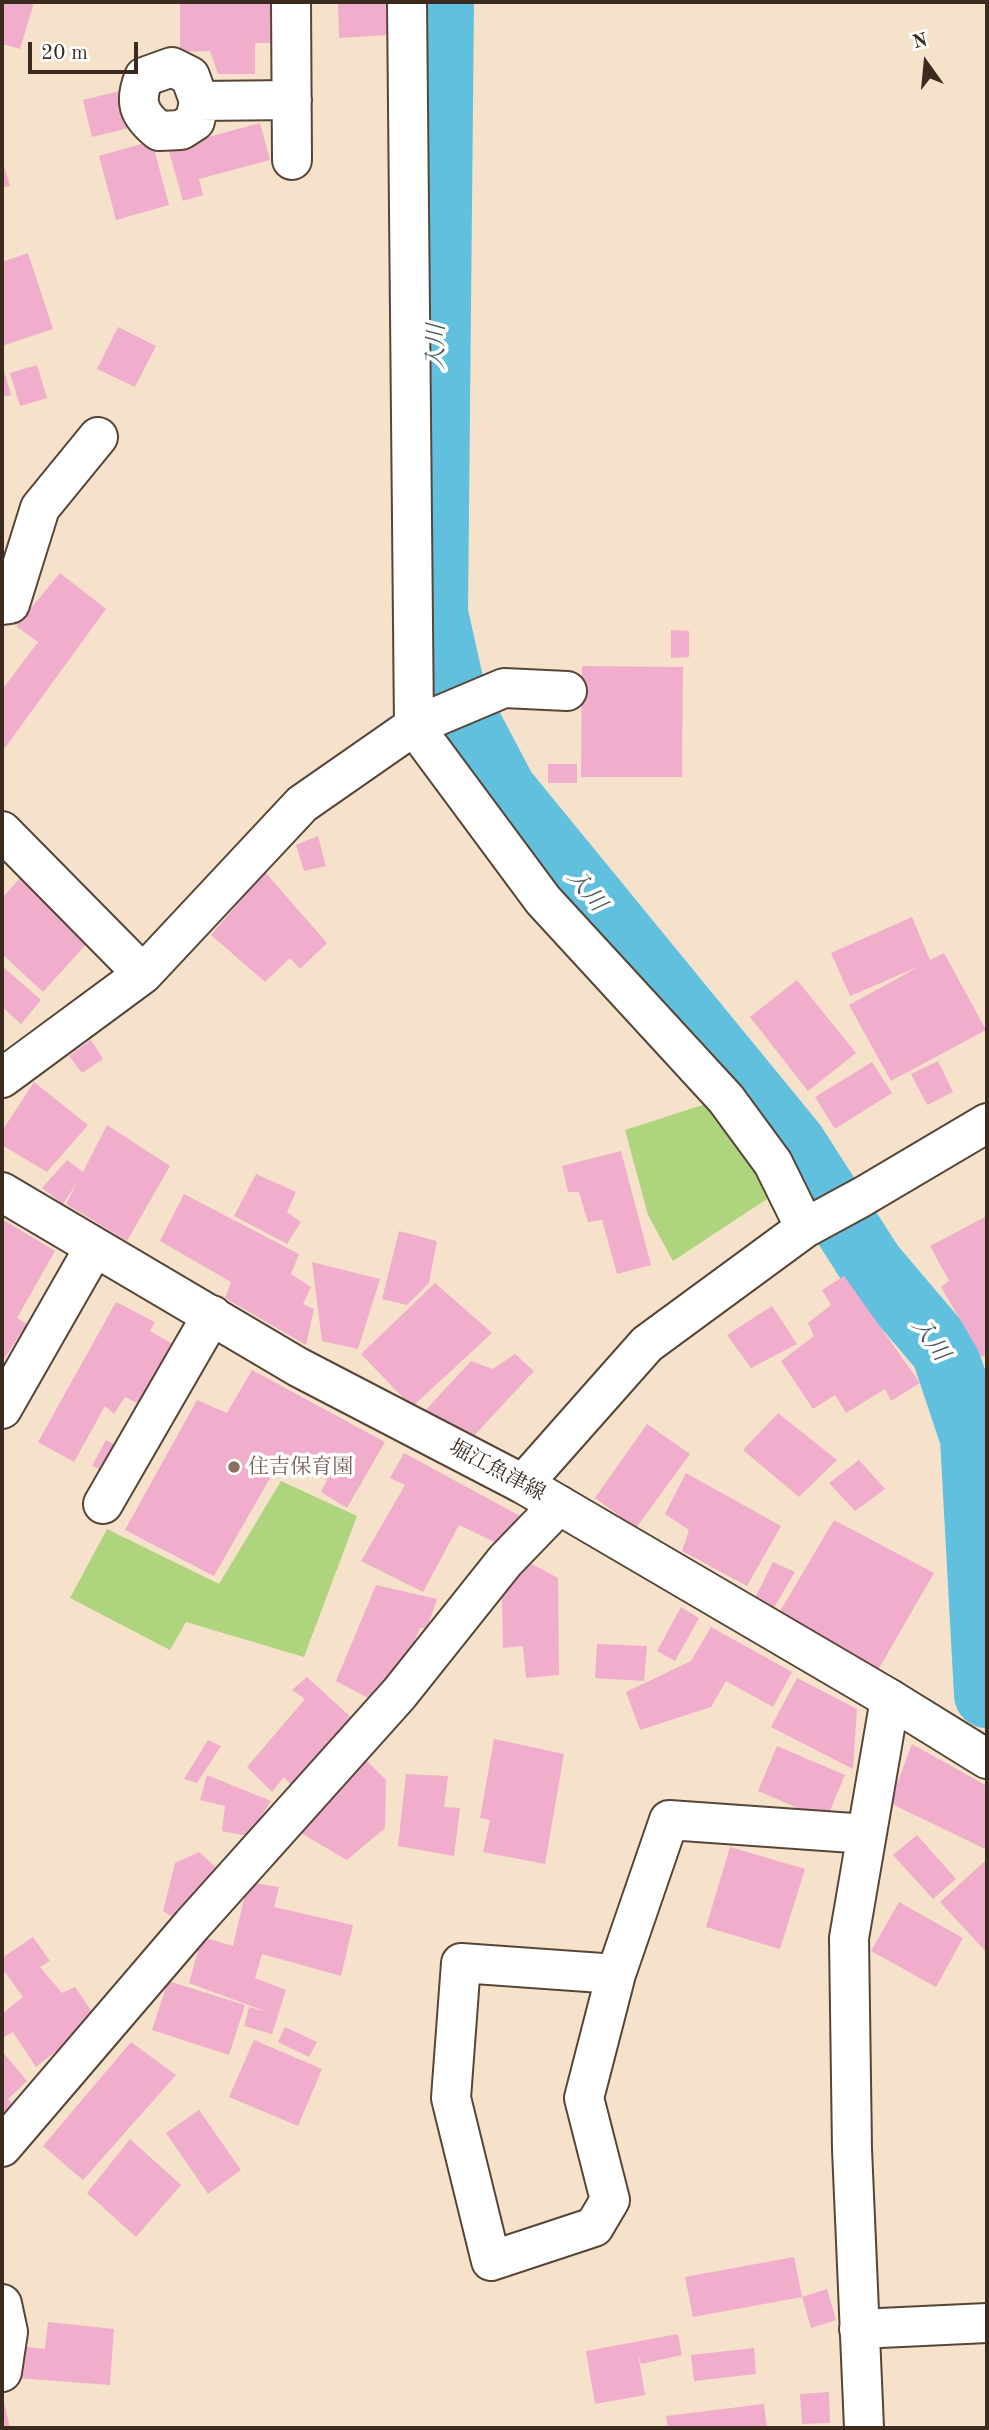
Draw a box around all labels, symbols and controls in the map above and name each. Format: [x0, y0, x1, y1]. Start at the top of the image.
scale bar [32, 28, 142, 72]
north arrow [891, 28, 961, 98]
text: N [911, 31, 930, 53]
text: 20 m [41, 43, 88, 64]
water label: 入川 [423, 324, 451, 370]
water label: 入川 [561, 864, 611, 918]
water label: 入川 [906, 1313, 954, 1367]
street label: 堀江魚津線 [445, 1435, 549, 1507]
place label: 住吉保育園 [248, 1454, 353, 1480]
marker: 住吉保育園 [226, 1459, 242, 1475]

